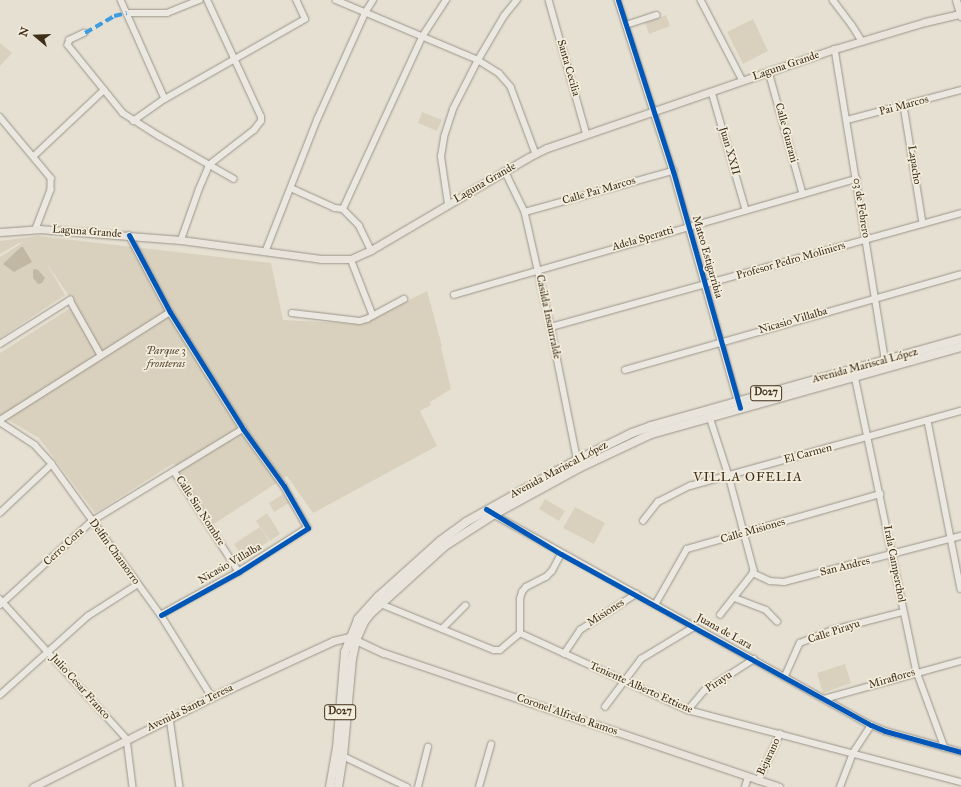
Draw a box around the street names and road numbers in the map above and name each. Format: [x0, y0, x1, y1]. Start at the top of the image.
street label: Santa Cecilia [554, 38, 582, 98]
street label: Laguna Grande [751, 48, 821, 84]
street label: Pai Marcos [878, 93, 930, 119]
street label: Calle Guarani [772, 102, 800, 164]
street label: Juan XXII [716, 125, 742, 177]
street label: Lapacho [904, 145, 924, 185]
street label: Laguna Grande [452, 160, 518, 206]
street label: Calle Pai Marcos [561, 174, 637, 208]
street label: 03 de Febrero [850, 177, 872, 239]
street label: Mateo Estigarribia [689, 214, 725, 300]
street label: Laguna Grande [52, 223, 122, 241]
street label: Adela Speratti [611, 224, 675, 254]
street label: Profesor Pedro Moliniers [735, 239, 847, 283]
street label: Casilda Insaurralde [533, 274, 563, 360]
street label: Nicasio Villalba [757, 305, 829, 337]
street label: Avenida Mariscal López [811, 346, 919, 386]
road number: D027 [750, 385, 782, 401]
street label: Avenida Mariscal López [508, 439, 610, 501]
street label: El Carmen [783, 441, 833, 467]
street label: Calle Sin Nombre [173, 474, 227, 548]
street label: Calle Misiones [719, 515, 787, 547]
street label: Delfin Chamorro [86, 517, 142, 587]
street label: Irala Camperchol [880, 524, 908, 604]
street label: Cerro Cora [41, 525, 87, 569]
street label: Nicasio Villalba [196, 541, 264, 587]
street label: San Andres [819, 554, 871, 580]
street label: Misiones [585, 596, 627, 630]
street label: Juana de Lara [694, 611, 754, 653]
street label: Calle Pirayu [806, 617, 862, 647]
street label: Julio Cesar Franco [47, 652, 113, 722]
street label: Teniente Alberto Ettiene [587, 659, 695, 717]
street label: Miraflores [867, 666, 917, 692]
street label: Pirayu [703, 669, 735, 695]
street label: Avenida Santa Teresa [145, 681, 235, 735]
street label: Coronel Alfredo Ramos [515, 691, 619, 739]
road number: D027 [324, 704, 356, 720]
street label: Bejarano [755, 736, 783, 778]

